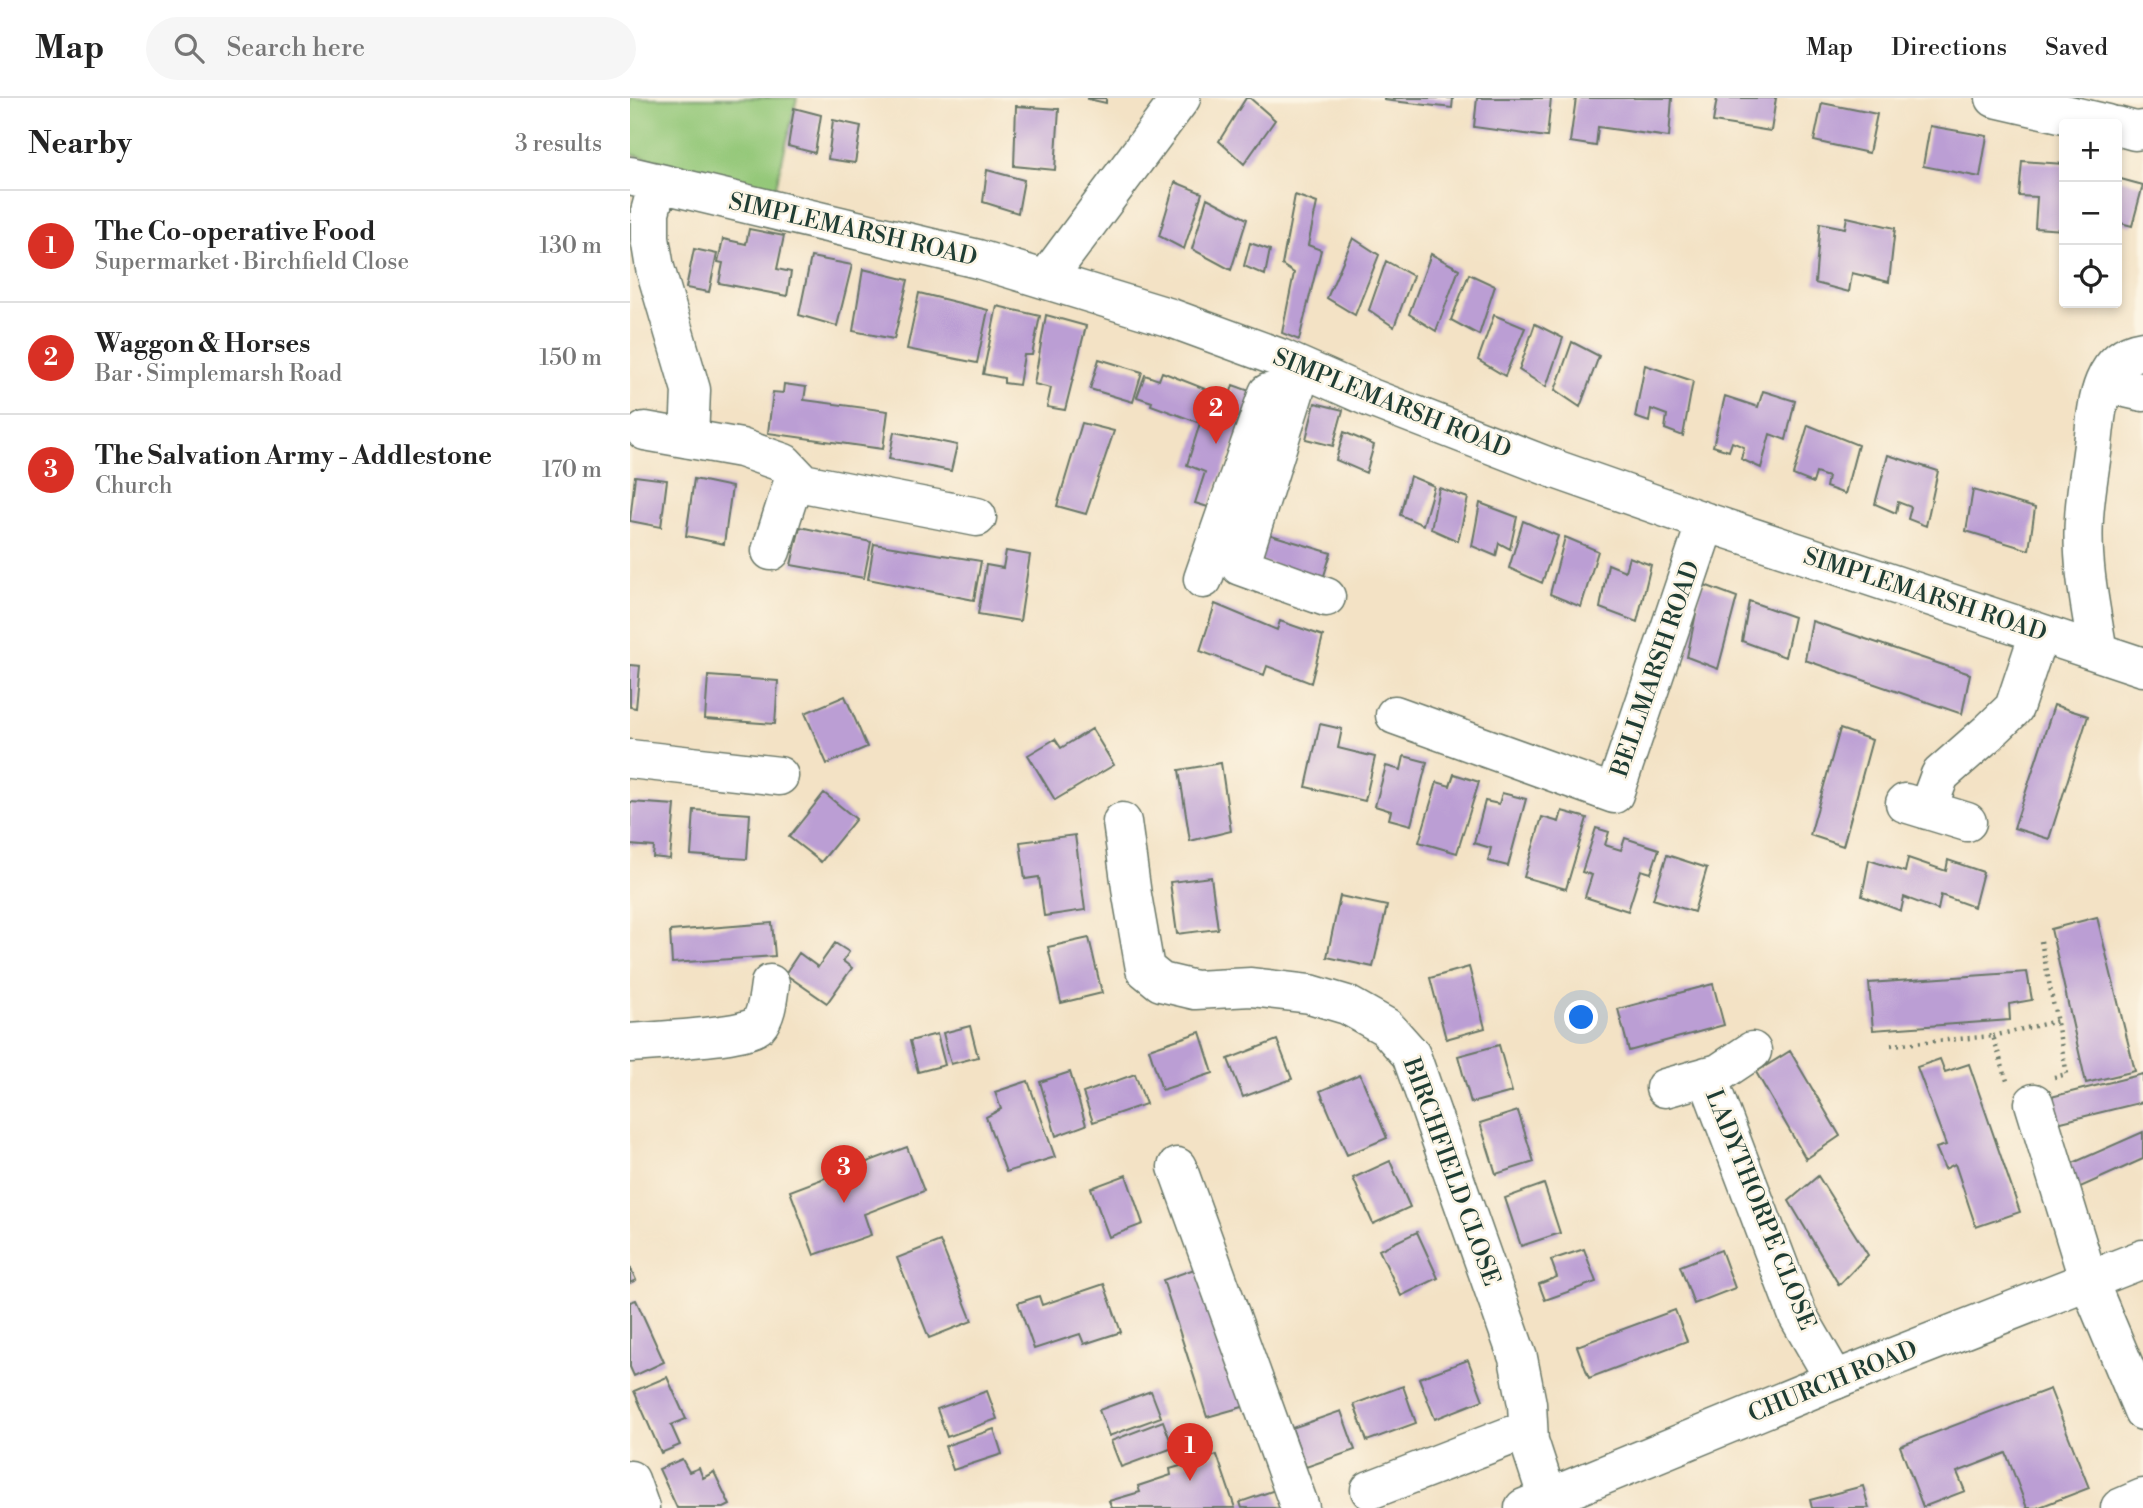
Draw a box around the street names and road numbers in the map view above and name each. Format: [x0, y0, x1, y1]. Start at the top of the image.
street label: SIMPLEMARSH ROAD [726, 187, 980, 273]
street label: SIMPLEMARSH ROAD [1269, 342, 1515, 466]
street label: SIMPLEMARSH ROAD [1799, 541, 2051, 649]
street label: BELLMARSH ROAD [1605, 557, 1707, 782]
street label: BIRCHFIELD CLOSE [1395, 1053, 1506, 1290]
street label: LADYTHORPE CLOSE [1698, 1085, 1822, 1335]
street label: CHURCH ROAD [1744, 1334, 1922, 1430]

